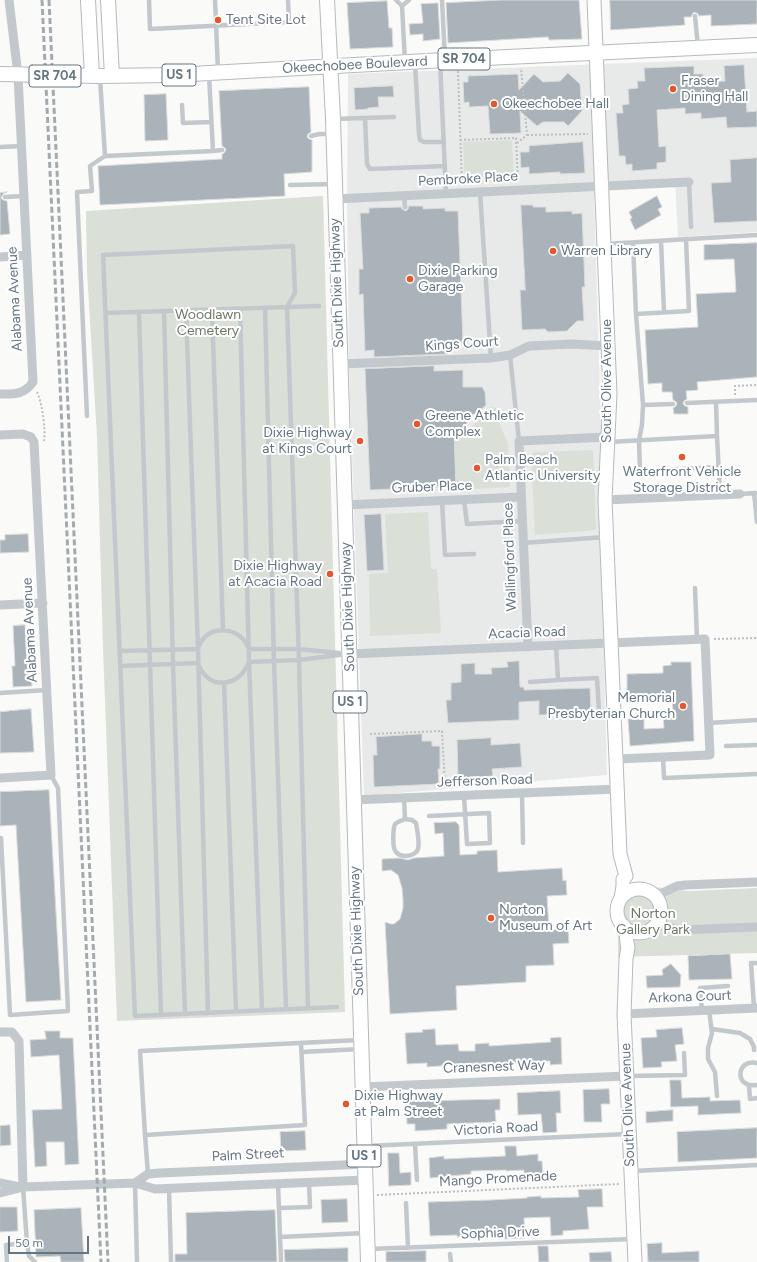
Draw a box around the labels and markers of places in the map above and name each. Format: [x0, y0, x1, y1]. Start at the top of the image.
place label: Tent Site Lot [226, 12, 306, 28]
marker: Tent Site Lot [213, 15, 223, 25]
place label: Fraser Dining Hall [681, 73, 748, 106]
marker: Fraser Dining Hall [668, 84, 678, 94]
place label: Okeechobee Hall [502, 96, 609, 112]
marker: Okeechobee Hall [489, 99, 499, 109]
place label: Warren Library [561, 243, 652, 259]
marker: Warren Library [548, 246, 558, 256]
place label: Dixie Parking Garage [418, 263, 498, 296]
marker: Dixie Parking Garage [405, 274, 415, 284]
place label: Greene Athletic Complex [425, 408, 524, 440]
marker: Greene Athletic Complex [412, 419, 422, 429]
place label: Dixie Highway at Kings Court [262, 425, 352, 458]
marker: Dixie Highway at Kings Court [355, 436, 365, 446]
place label: Palm Beach Atlantic University [485, 452, 600, 484]
marker: Waterfront Vehicle Storage District [677, 452, 687, 462]
marker: Palm Beach Atlantic University [472, 463, 482, 473]
place label: Waterfront Vehicle Storage District [623, 464, 741, 496]
place label: Dixie Highway at Acacia Road [228, 558, 322, 590]
marker: Dixie Highway at Acacia Road [325, 569, 335, 579]
place label: Memorial Presbyterian Church [548, 690, 675, 722]
marker: Memorial Presbyterian Church [678, 701, 688, 711]
place label: Norton Museum of Art [499, 902, 592, 934]
marker: Norton Museum of Art [486, 913, 496, 923]
place label: Dixie Highway at Palm Street [354, 1088, 443, 1120]
marker: Dixie Highway at Palm Street [341, 1099, 351, 1109]

